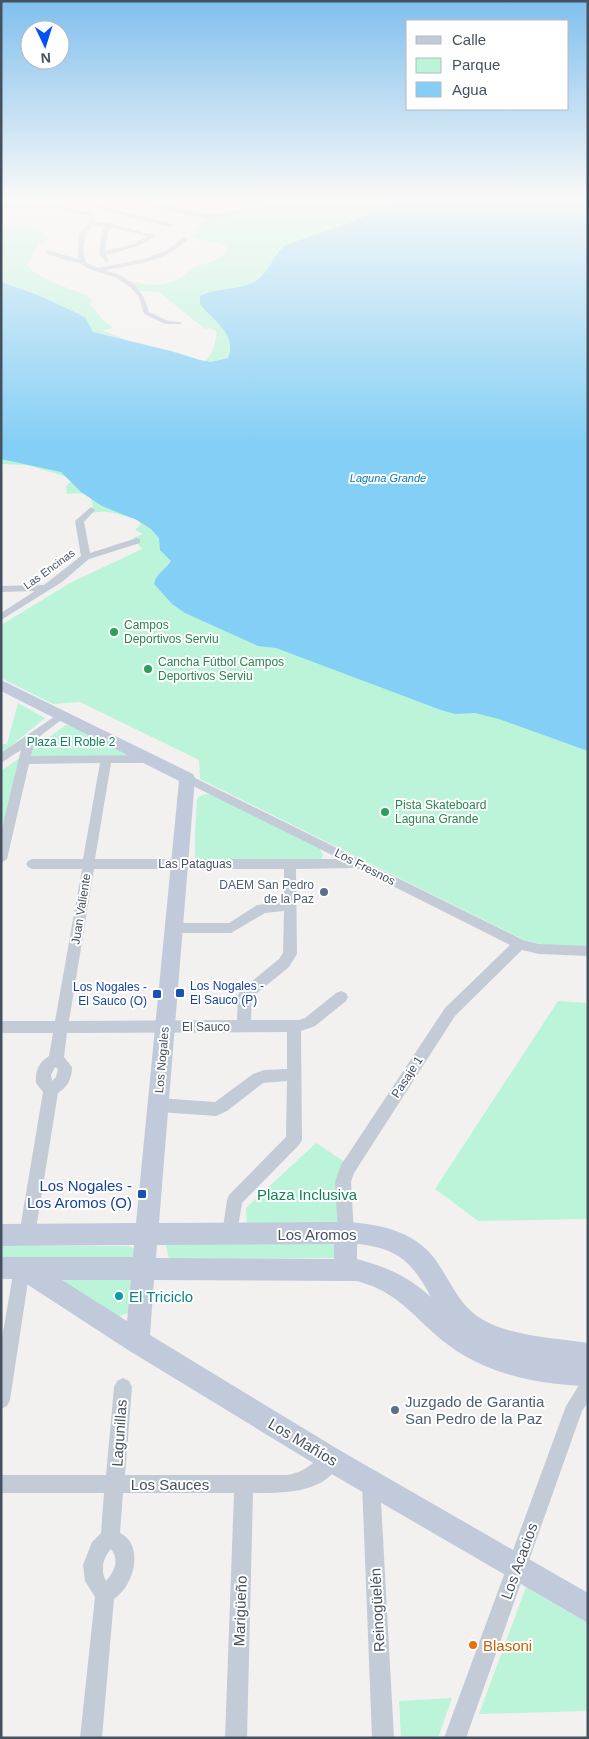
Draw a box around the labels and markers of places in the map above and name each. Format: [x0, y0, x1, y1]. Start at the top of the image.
place label: Campos Deportivos Serviu [124, 618, 219, 646]
marker: Campos Deportivos Serviu [108, 626, 120, 638]
place label: Cancha Fútbol Campos Deportivos Serviu [158, 655, 284, 683]
marker: Cancha Fútbol Campos Deportivos Serviu [142, 663, 154, 675]
place label: Pista Skateboard Laguna Grande [395, 798, 486, 826]
marker: Pista Skateboard Laguna Grande [379, 806, 391, 818]
place label: DAEM San Pedro de la Paz [219, 878, 314, 906]
marker: DAEM San Pedro de la Paz [318, 886, 330, 898]
place label: Los Nogales - El Sauco (P) [190, 979, 264, 1007]
place label: Los Nogales - El Sauco (O) [73, 980, 147, 1008]
marker: Los Nogales - El Sauco (P) [174, 987, 186, 999]
marker: Los Nogales - El Sauco (O) [151, 988, 163, 1000]
place label: Los Nogales - Los Aromos (O) [27, 1177, 132, 1211]
marker: Los Nogales - Los Aromos (O) [136, 1188, 148, 1200]
place label: El Triciclo [129, 1288, 193, 1305]
marker: El Triciclo [113, 1290, 125, 1302]
place label: Juzgado de Garantia San Pedro de la Paz [405, 1393, 545, 1427]
marker: Juzgado de Garantia San Pedro de la Paz [389, 1404, 401, 1416]
place label: Blasoni [483, 1637, 532, 1654]
marker: Blasoni [467, 1639, 479, 1651]

